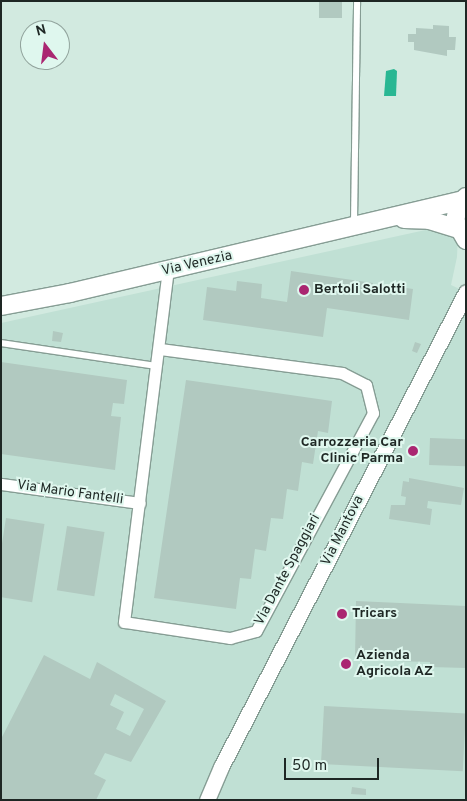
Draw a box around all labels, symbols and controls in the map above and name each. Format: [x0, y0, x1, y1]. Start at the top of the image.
north arrow [20, 20, 70, 70]
text: N [34, 21, 48, 41]
street label: Via Venezia [160, 248, 234, 280]
place label: Bertoli Salotti [314, 282, 405, 298]
marker: Bertoli Salotti [298, 284, 310, 296]
place label: Carrozzeria Car Clinic Parma [301, 435, 403, 468]
marker: Carrozzeria Car Clinic Parma [407, 445, 419, 457]
street label: Via Mario Fantelli [16, 477, 124, 509]
street label: Via Mantova [318, 493, 368, 569]
street label: Via Dante Spaggiari [252, 511, 324, 629]
place label: Tricars [352, 606, 397, 622]
marker: Tricars [336, 608, 348, 620]
place label: Azienda Agricola AZ [356, 648, 434, 680]
marker: Azienda Agricola AZ [340, 658, 352, 670]
scale bar [287, 748, 382, 780]
text: 50 m [292, 757, 327, 776]

